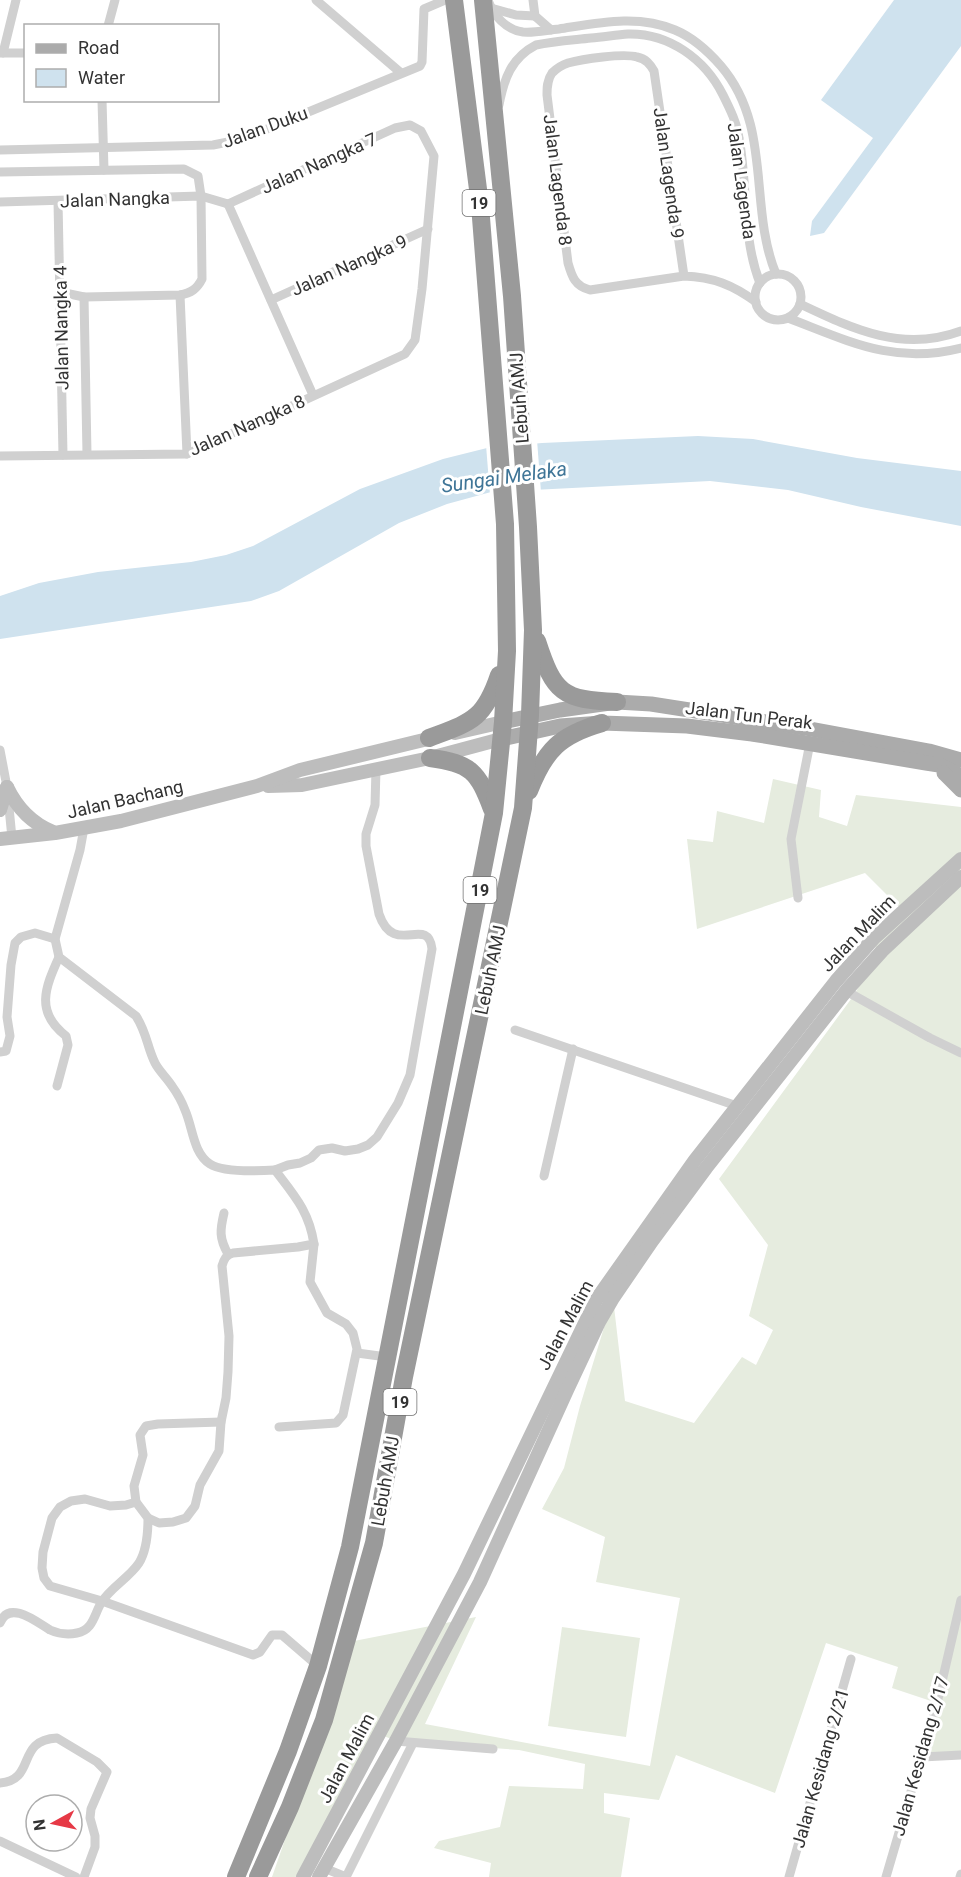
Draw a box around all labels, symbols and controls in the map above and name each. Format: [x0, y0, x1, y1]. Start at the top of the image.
legend [24, 24, 219, 102]
text: Road [78, 37, 119, 58]
text: Water [78, 67, 125, 88]
street label: Jalan Duku [220, 102, 310, 152]
street label: Jalan Lagenda 9 [649, 106, 689, 240]
street label: Jalan Lagenda 8 [540, 113, 576, 247]
street label: Jalan Lagenda [723, 121, 761, 241]
street label: Jalan Nangka 7 [258, 128, 380, 198]
street label: Jalan Nangka [60, 187, 170, 211]
road number: 19 [462, 190, 496, 216]
street label: Jalan Nangka 9 [288, 230, 410, 300]
street label: Jalan Nangka 4 [49, 266, 73, 390]
street label: Lebuh AMJ [505, 352, 533, 444]
street label: Jalan Nangka 8 [186, 390, 308, 460]
water label: Sungai Melaka [439, 456, 569, 498]
street label: Jalan Tun Perak [684, 697, 814, 733]
street label: Jalan Bachang [65, 775, 185, 823]
road number: 19 [464, 877, 496, 903]
street label: Jalan Malim [816, 890, 900, 976]
street label: Lebuh AMJ [470, 923, 510, 1017]
street label: Jalan Malim [533, 1277, 597, 1373]
road number: 19 [384, 1389, 416, 1415]
street label: Lebuh AMJ [367, 1434, 403, 1528]
street label: Jalan Kesidang 2/17 [887, 1674, 953, 1838]
street label: Jalan Kesidang 2/21 [787, 1686, 853, 1850]
street label: Jalan Malim [314, 1710, 378, 1806]
north arrow [24, 1793, 84, 1853]
text: N [29, 1818, 50, 1832]

